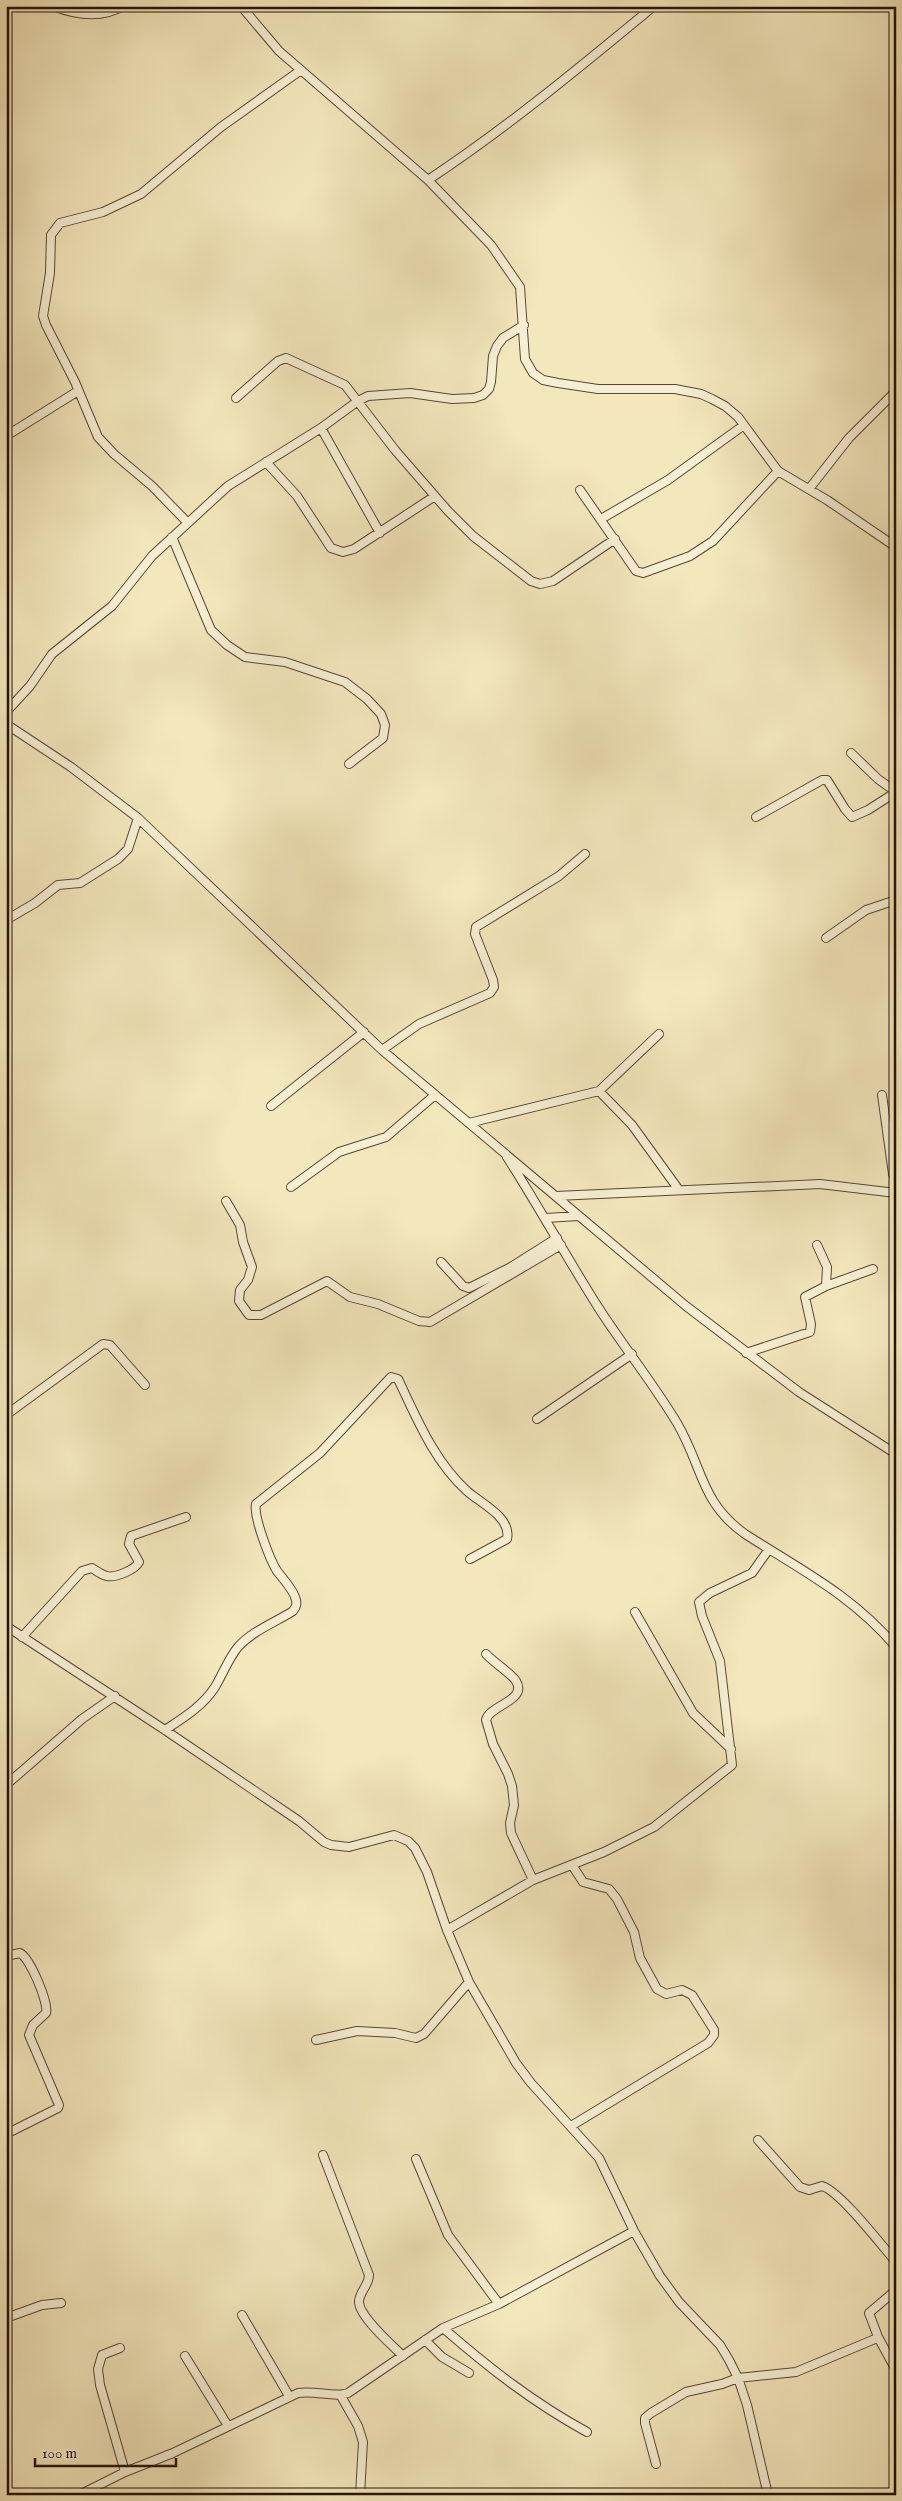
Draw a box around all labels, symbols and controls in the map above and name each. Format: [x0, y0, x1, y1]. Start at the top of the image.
scale bar [35, 2436, 176, 2468]
text: 100 m [42, 2444, 78, 2463]

